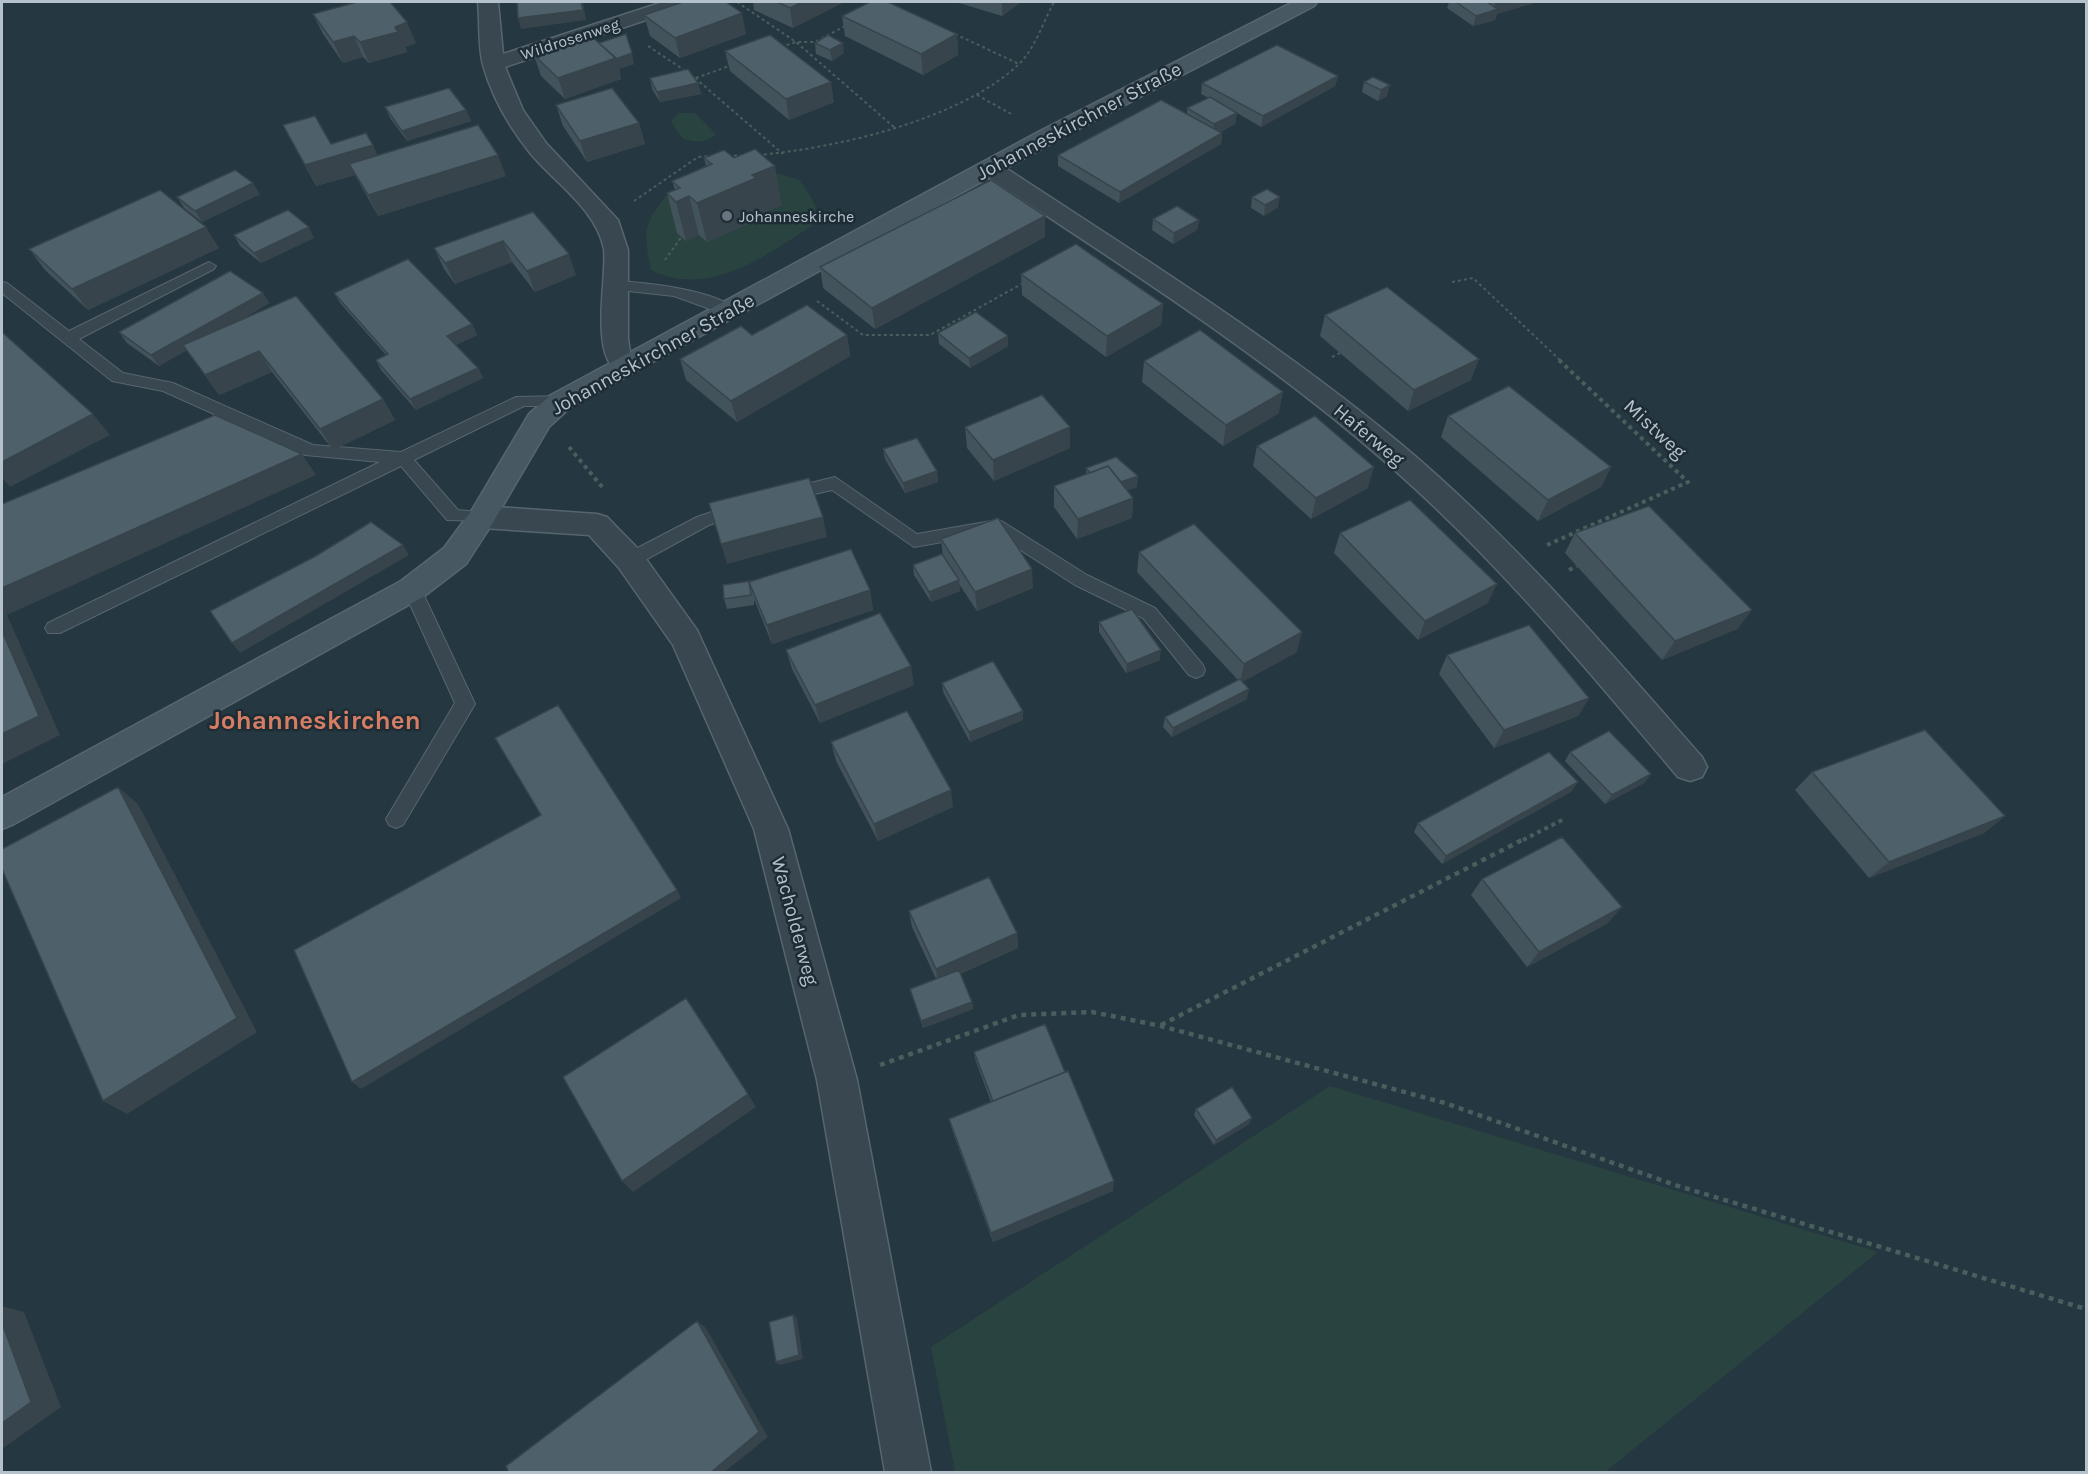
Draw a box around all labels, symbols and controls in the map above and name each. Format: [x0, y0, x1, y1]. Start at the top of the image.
street label: Wildrosenweg [518, 14, 622, 64]
street label: Johanneskirchner Straße [973, 57, 1185, 185]
place label: Johanneskirche [739, 207, 854, 226]
marker: Johanneskirche [720, 209, 734, 223]
street label: Johanneskirchner Straße [547, 289, 759, 419]
street label: Mistweg [1619, 394, 1691, 464]
street label: Haferweg [1329, 399, 1409, 471]
district label: Johanneskirchen [209, 705, 421, 736]
street label: Wacholderweg [767, 854, 823, 988]

